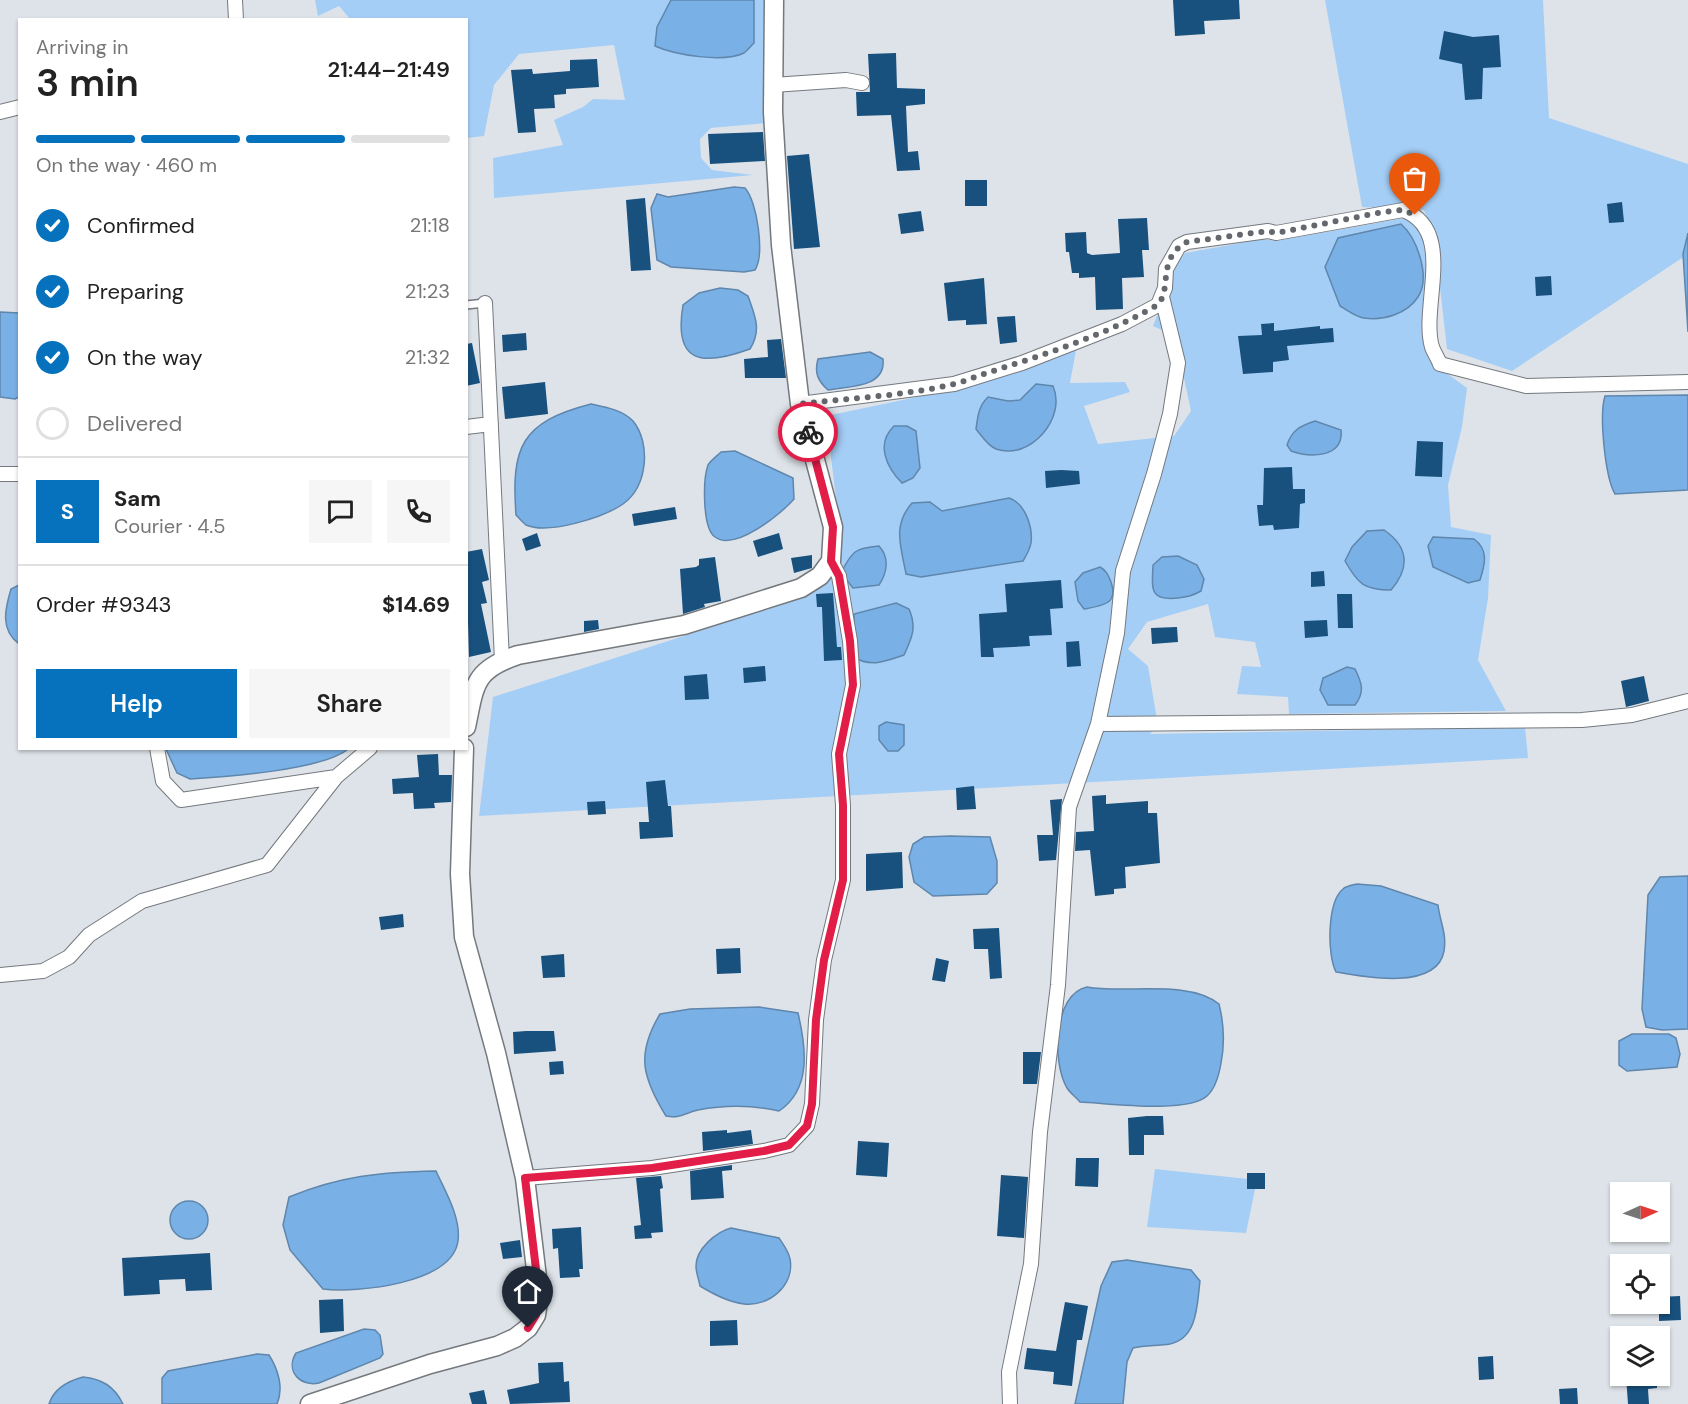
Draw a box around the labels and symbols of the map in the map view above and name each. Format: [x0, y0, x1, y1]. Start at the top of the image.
pin [1389, 153, 1440, 215]
courier [778, 402, 838, 462]
north arrow [1610, 1182, 1670, 1242]
pin [502, 1266, 553, 1328]

